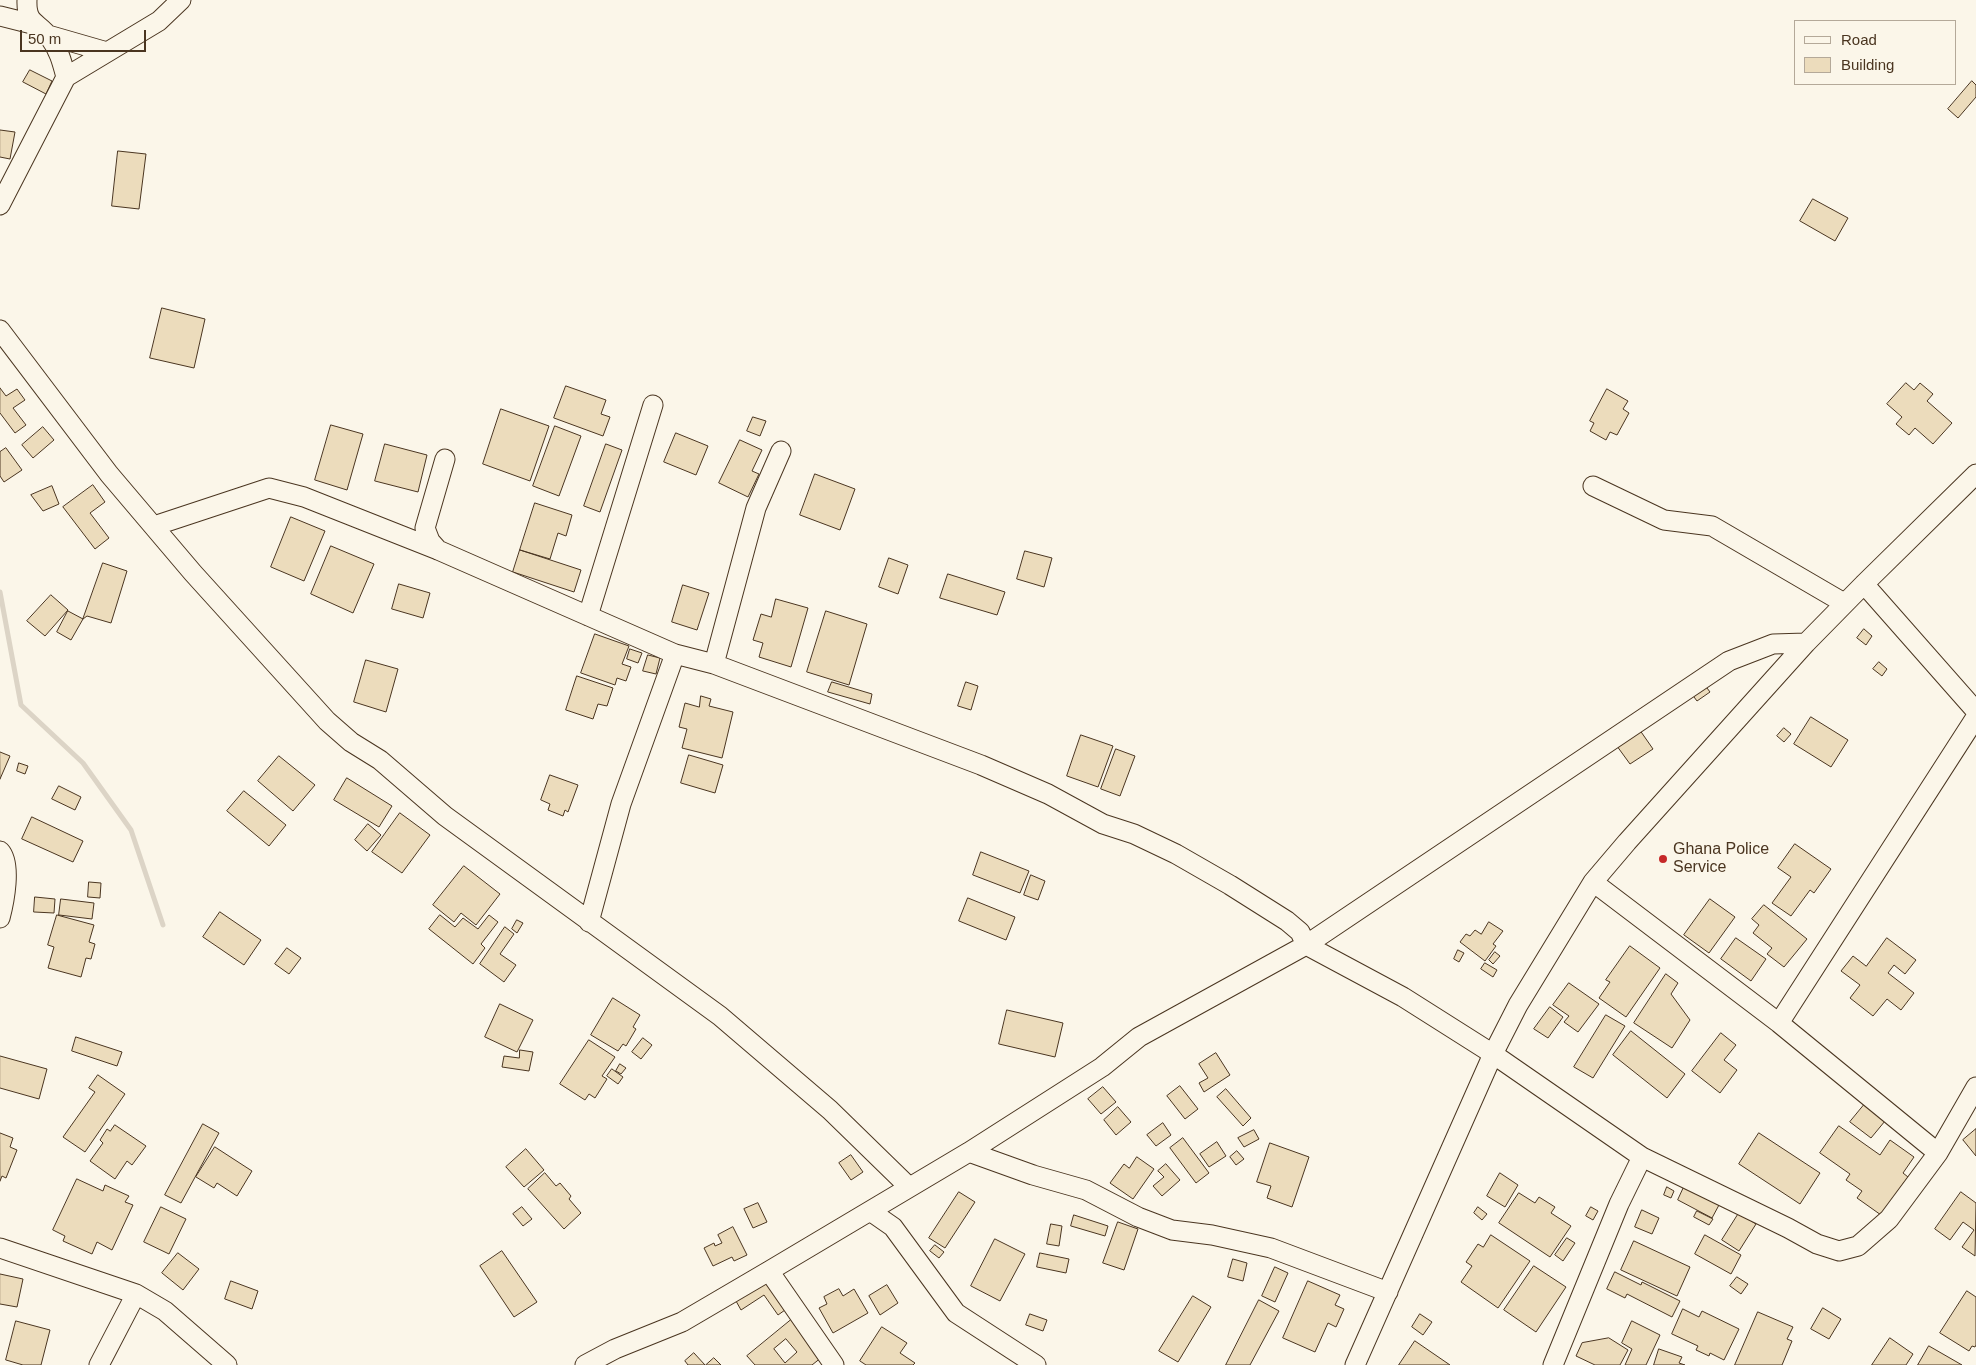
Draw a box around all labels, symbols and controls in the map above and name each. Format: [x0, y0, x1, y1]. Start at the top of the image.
scale bar [22, 20, 149, 52]
legend [1794, 20, 1956, 85]
text: 50 m [28, 30, 61, 47]
text: Road [1841, 31, 1877, 48]
text: Building [1841, 56, 1894, 73]
place label: Ghana Police Service [1673, 840, 1769, 878]
marker: Ghana Police Service [1657, 853, 1669, 865]

